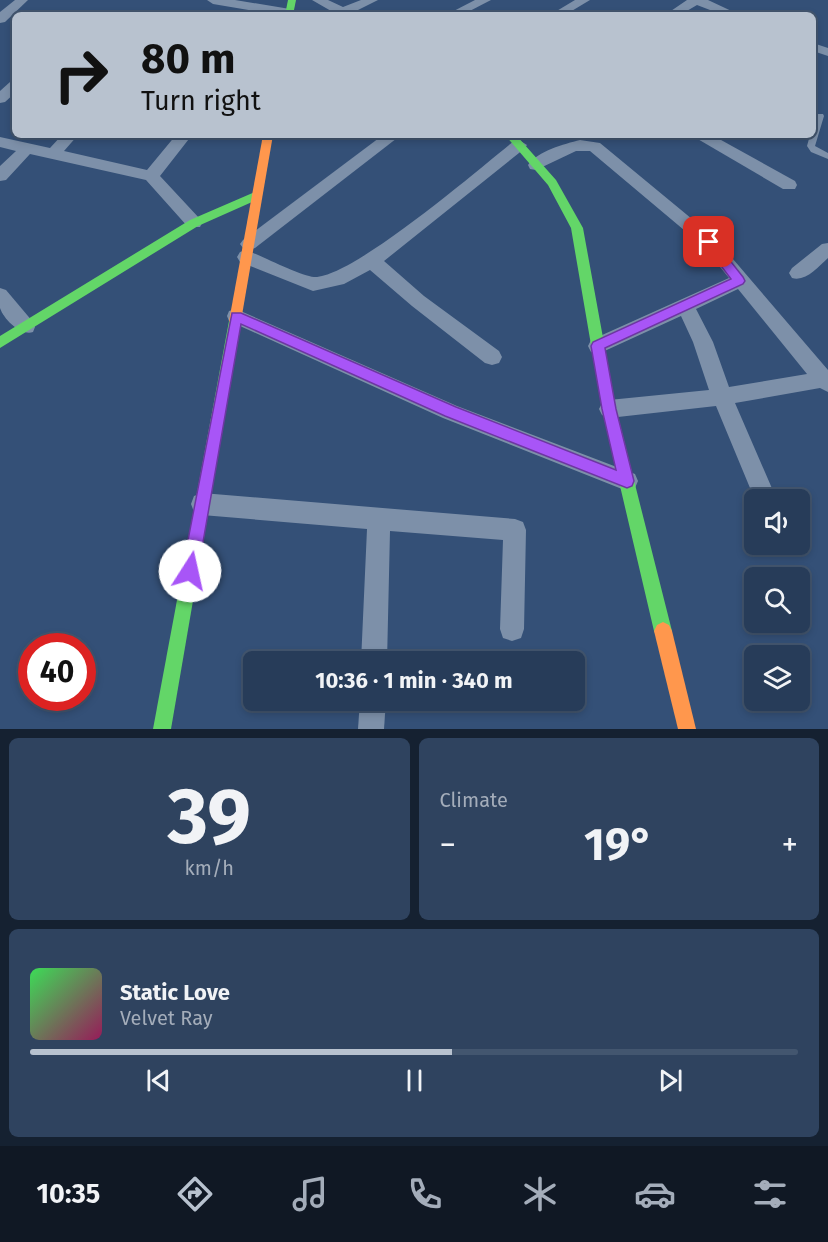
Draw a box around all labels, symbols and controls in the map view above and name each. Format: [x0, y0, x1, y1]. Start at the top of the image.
text: 80 m [141, 34, 235, 84]
icon: right [42, 36, 120, 114]
text: Turn right [141, 85, 261, 117]
pin [683, 216, 734, 267]
icon: arrive [692, 225, 725, 258]
map controls [744, 489, 810, 711]
button: sound [744, 489, 810, 555]
position arrow [158, 539, 222, 603]
button: search [744, 567, 810, 633]
speed limit sign: 40 [18, 633, 96, 711]
button: layers [744, 645, 810, 711]
text: 10:36 · 1 min · 340 m [315, 667, 513, 694]
text: 39 [168, 770, 251, 864]
text: Climate [440, 788, 508, 812]
text: 19° [584, 818, 654, 872]
text: − [440, 825, 456, 865]
text: + [782, 825, 798, 865]
text: km/h [185, 856, 234, 880]
text: Static Love [120, 979, 230, 1006]
text: Velvet Ray [120, 1006, 213, 1030]
icon: previous [142, 1064, 175, 1097]
icon: pause [398, 1064, 431, 1097]
icon: next [654, 1064, 687, 1097]
icon: directions [174, 1173, 216, 1215]
icon: music [289, 1173, 331, 1215]
icon: phone [404, 1173, 446, 1215]
icon: climate [519, 1173, 561, 1215]
icon: car [634, 1173, 676, 1215]
icon: filters [749, 1173, 791, 1215]
text: 10:35 [37, 1178, 100, 1210]

